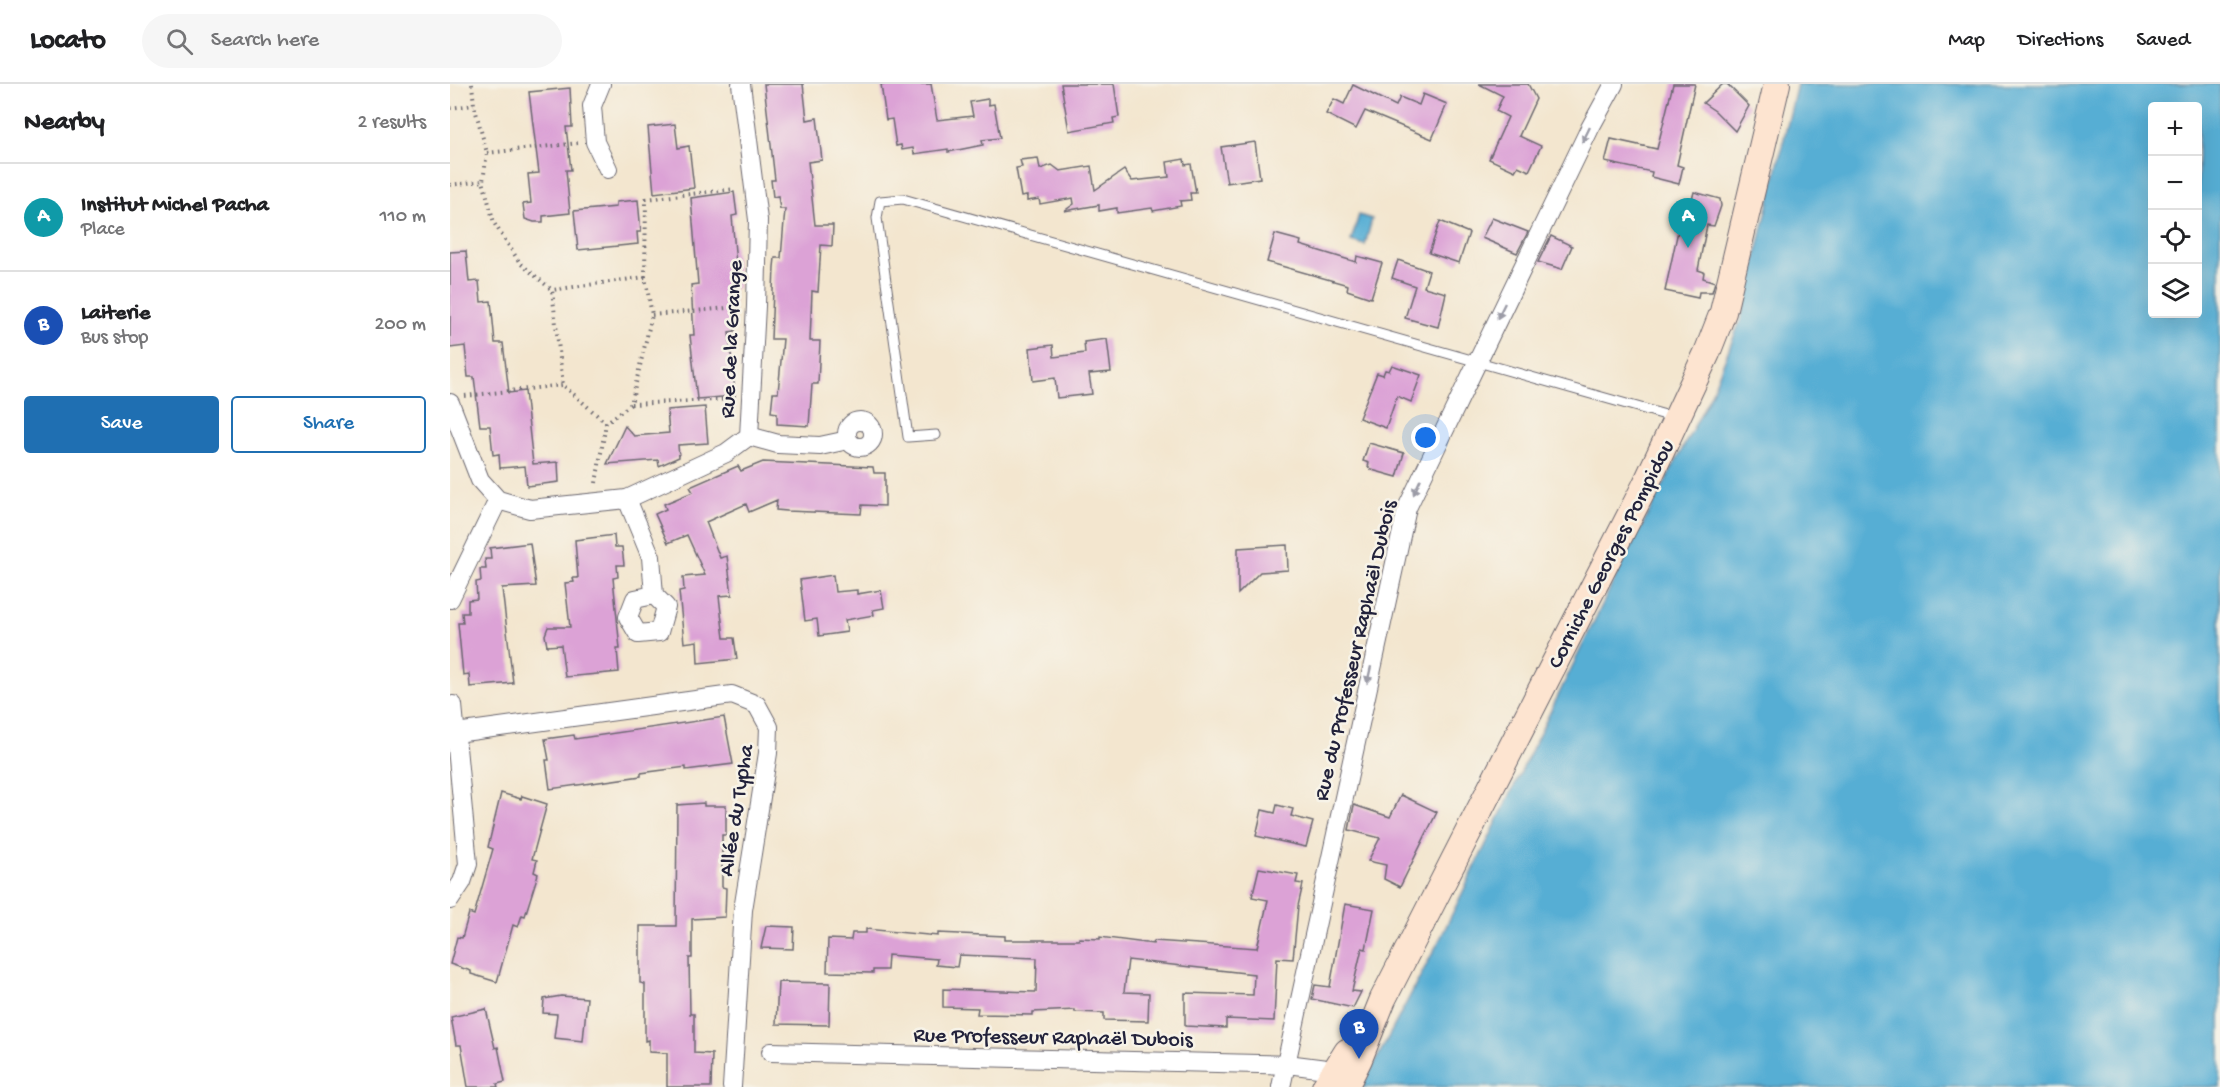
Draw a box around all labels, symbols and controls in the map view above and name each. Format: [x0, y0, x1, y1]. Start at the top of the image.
search box [142, 14, 562, 68]
text: Locato [30, 25, 106, 58]
icon: search [163, 25, 196, 58]
text: Search here [211, 28, 319, 54]
text: Map [1948, 29, 1985, 54]
text: Directions [2018, 29, 2103, 54]
text: Saved [2136, 29, 2190, 54]
map controls [2148, 102, 2202, 318]
button: + [2148, 102, 2202, 156]
text: Nearby [24, 108, 105, 139]
text: 2 results [357, 112, 426, 135]
one-way arrow [1581, 127, 1591, 144]
button: − [2148, 156, 2202, 210]
text: Institut Michel Pacha [81, 193, 269, 219]
pin: A [1668, 198, 1708, 248]
text: A [38, 206, 49, 229]
text: 110 m [380, 206, 426, 229]
button: locate [2148, 210, 2202, 264]
text: Place [81, 219, 125, 242]
street label: Rue de la Grange [716, 259, 750, 419]
button: layers [2148, 264, 2202, 318]
text: Laiterie [81, 301, 150, 327]
one-way arrow [1496, 302, 1505, 319]
text: B [38, 314, 49, 337]
text: 200 m [375, 314, 426, 337]
text: Bus stop [81, 327, 148, 350]
button: Save [24, 396, 219, 453]
button: Share [231, 396, 426, 453]
your location [1411, 423, 1440, 452]
street label: Corniche Georges Pompidou [1543, 436, 1682, 674]
one-way arrow [1413, 478, 1422, 495]
street label: Rue du Professeur Raphaël Dubois [1310, 497, 1404, 804]
one-way arrow [1364, 666, 1374, 685]
street label: Allée du Typha [715, 742, 761, 878]
pin: B [1340, 1010, 1378, 1059]
street label: Rue Professeur Raphaël Dubois [913, 1024, 1194, 1054]

